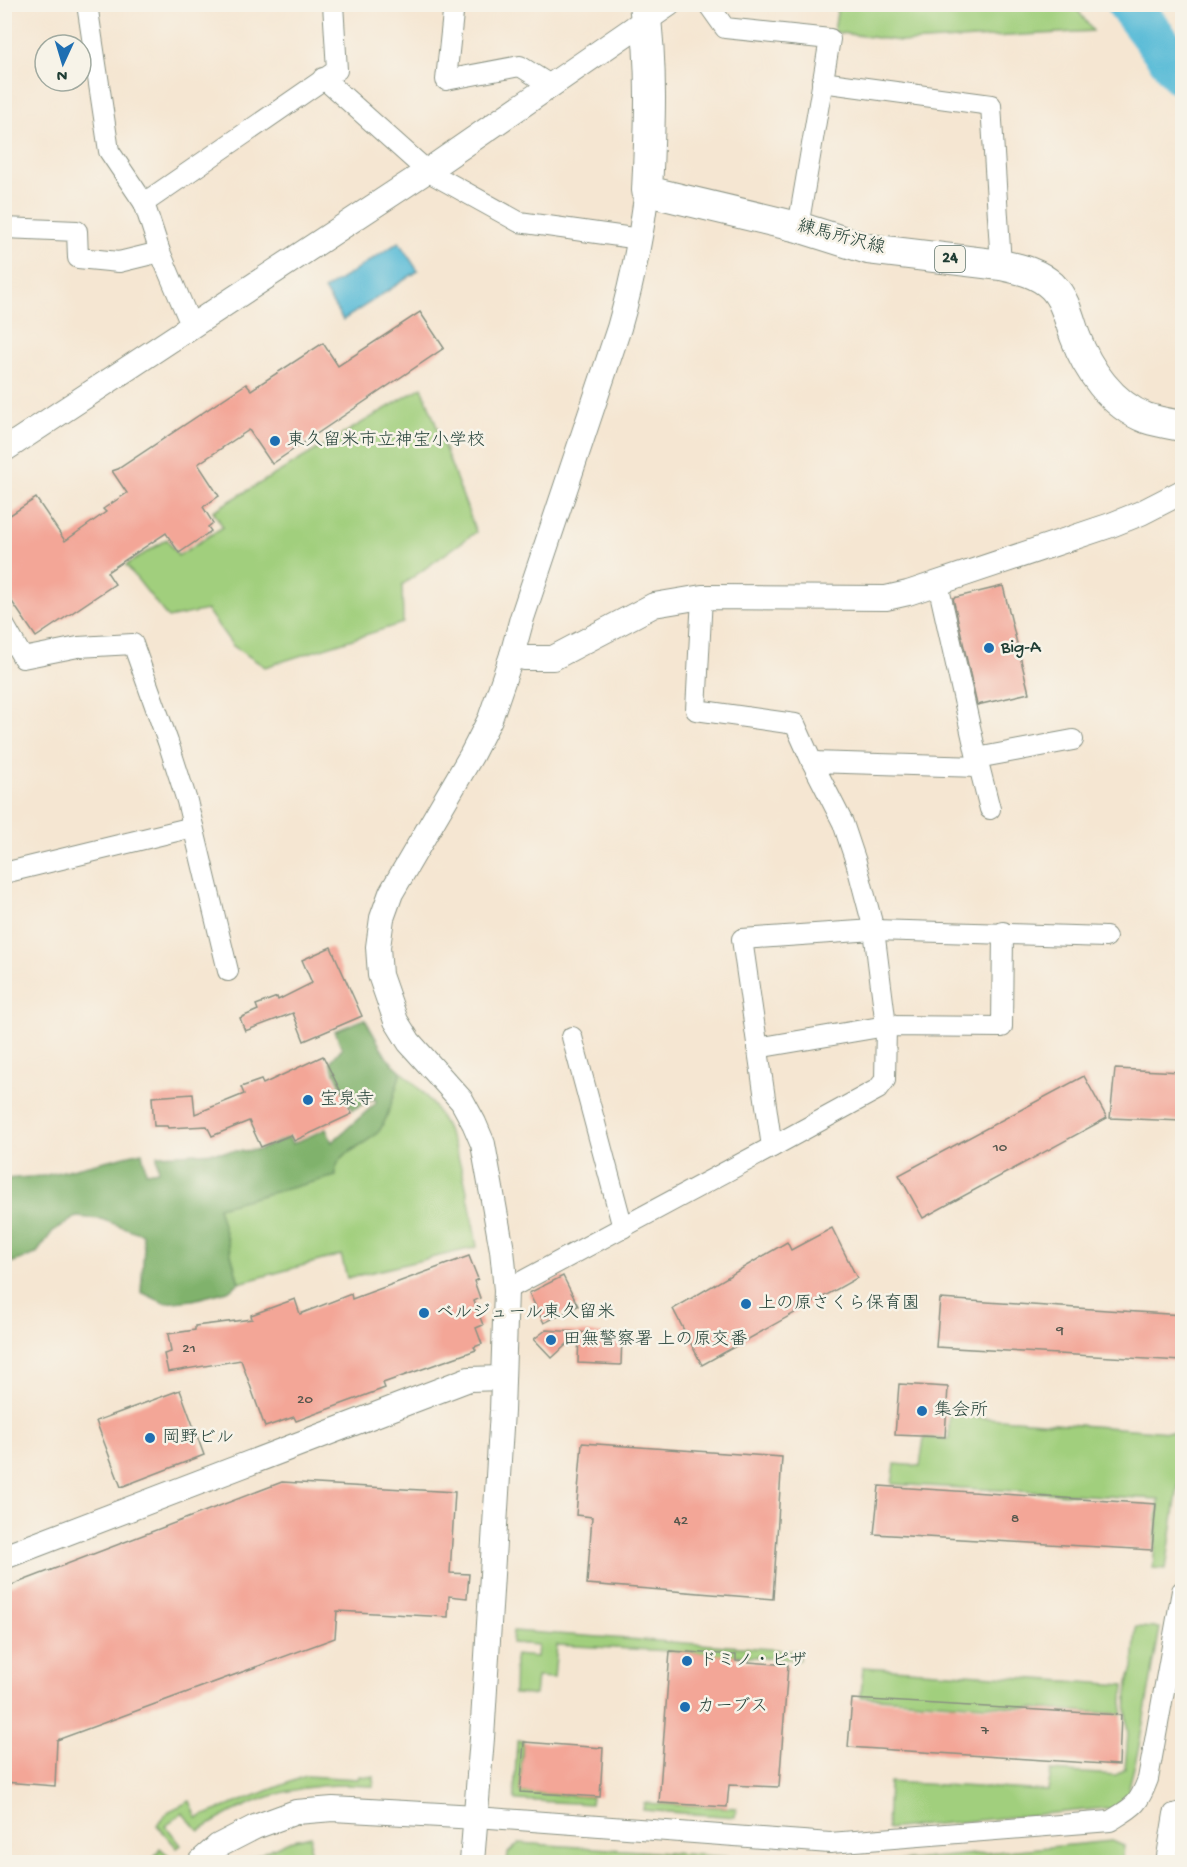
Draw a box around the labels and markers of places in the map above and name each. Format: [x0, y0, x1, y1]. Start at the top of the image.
place label: 東久留米市立神宝小学校 [287, 430, 485, 452]
marker: 東久留米市立神宝小学校 [268, 434, 282, 448]
place label: Big-A [1000, 638, 1042, 659]
marker: Big-A [982, 641, 996, 655]
place label: 宝泉寺 [320, 1089, 374, 1111]
marker: 宝泉寺 [301, 1093, 315, 1107]
place label: 上の原さくら保育園 [758, 1293, 920, 1315]
marker: 上の原さくら保育園 [739, 1297, 753, 1311]
place label: ベルジュール東久留米 [436, 1302, 615, 1324]
marker: ベルジュール東久留米 [417, 1306, 431, 1320]
place label: 田無警察署 上の原交番 [563, 1329, 747, 1351]
marker: 田無警察署 上の原交番 [544, 1333, 558, 1347]
place label: 集会所 [934, 1400, 988, 1422]
marker: 集会所 [915, 1404, 929, 1418]
place label: 岡野ビル [162, 1428, 234, 1449]
marker: 岡野ビル [143, 1431, 157, 1445]
place label: ドミノ・ピザ [699, 1651, 807, 1672]
marker: ドミノ・ピザ [680, 1654, 694, 1668]
place label: カーブス [697, 1696, 768, 1718]
marker: カーブス [678, 1700, 692, 1714]

